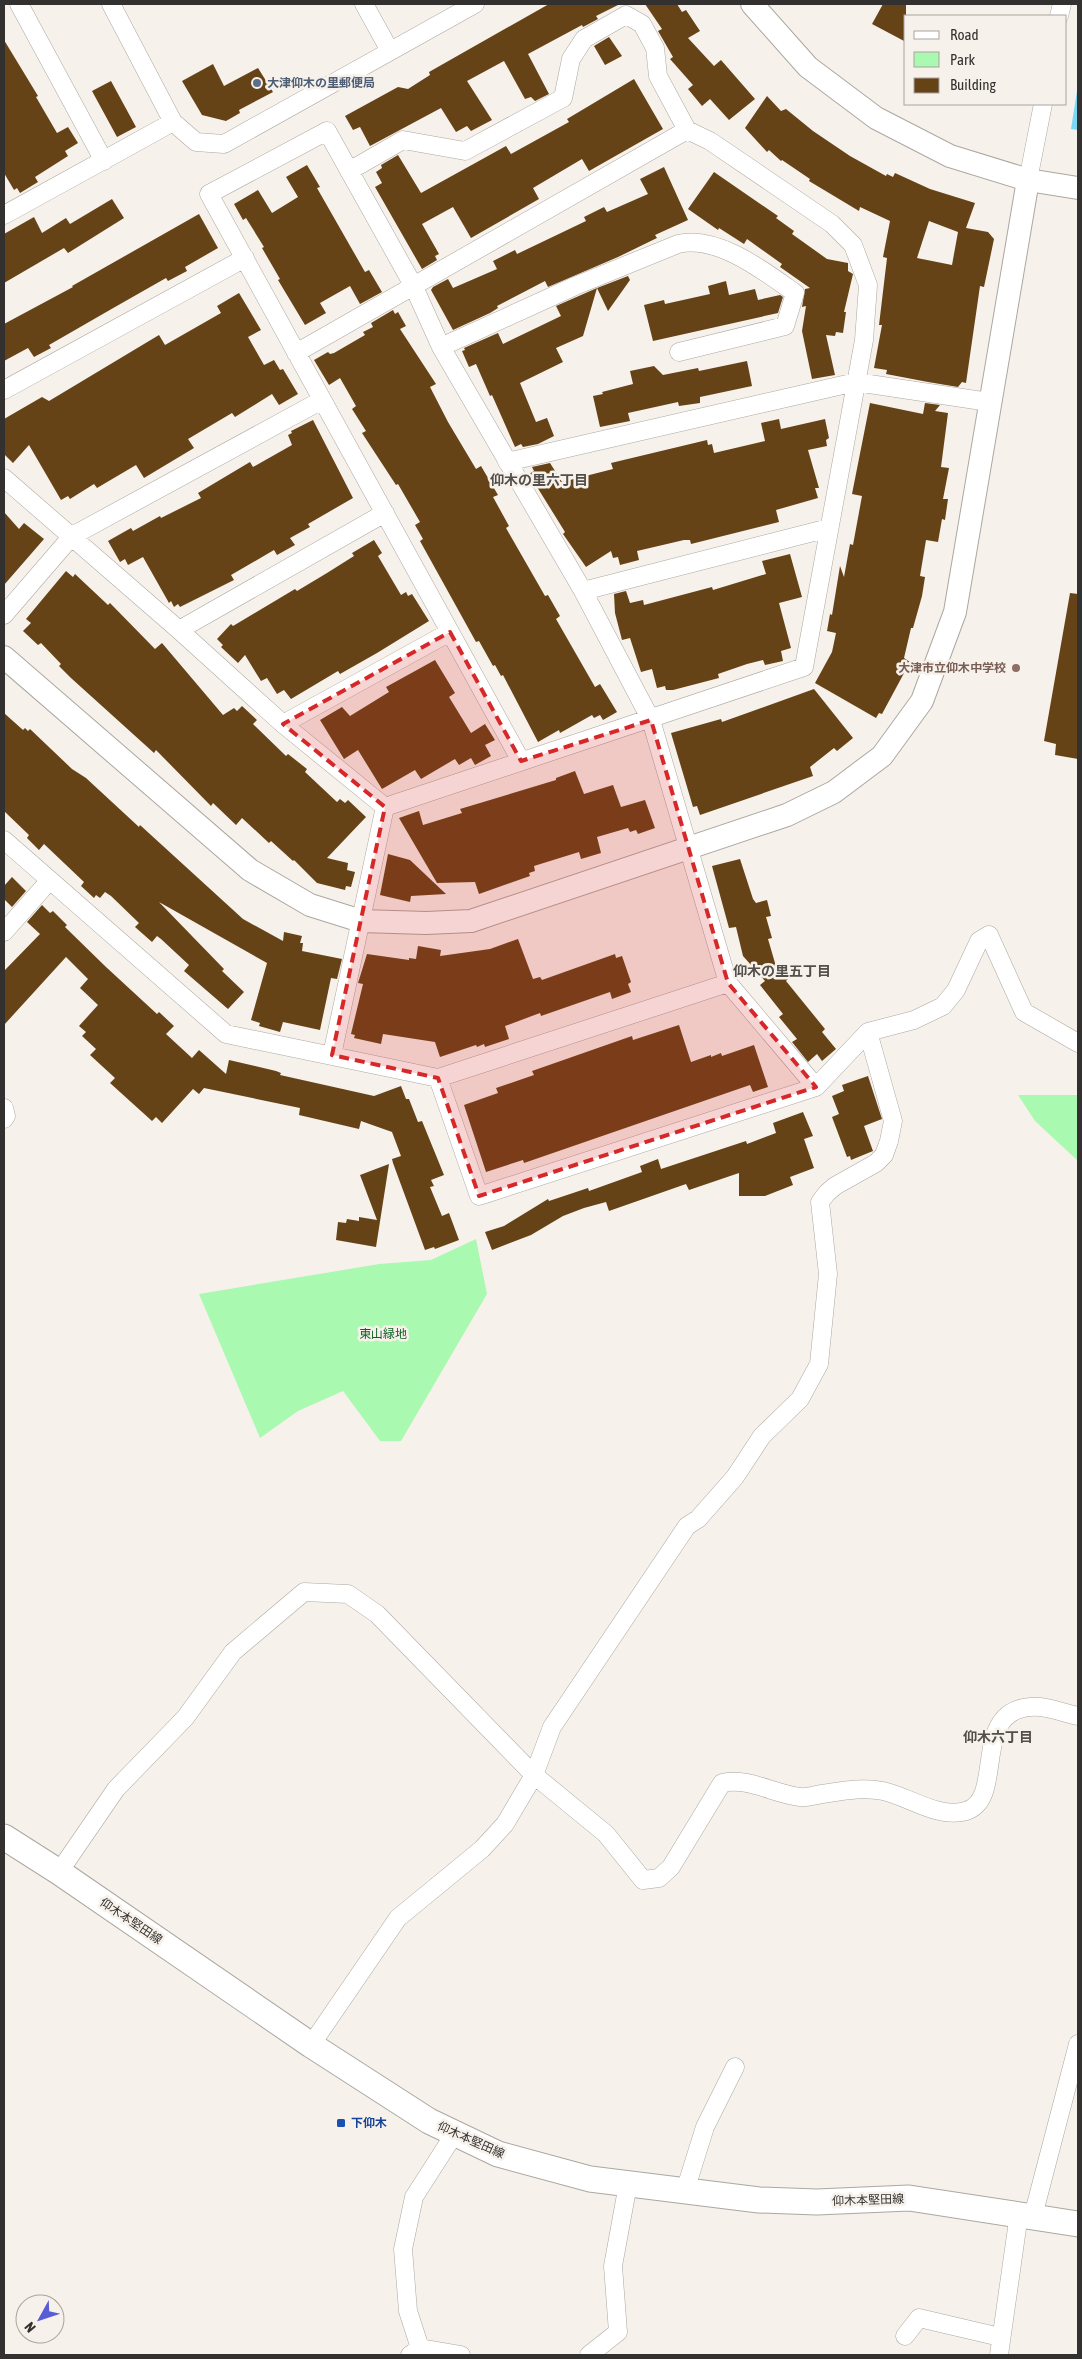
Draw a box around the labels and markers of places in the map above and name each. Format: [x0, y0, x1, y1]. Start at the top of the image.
place label: 大津仰木の里郵便局 [267, 76, 375, 90]
marker: 大津仰木の里郵便局 [251, 77, 263, 89]
place label: 大津市立仰木中学校 [898, 661, 1006, 675]
marker: 大津市立仰木中学校 [1010, 662, 1022, 674]
place label: 下仰木 [351, 2116, 387, 2130]
marker: 下仰木 [335, 2117, 347, 2129]

